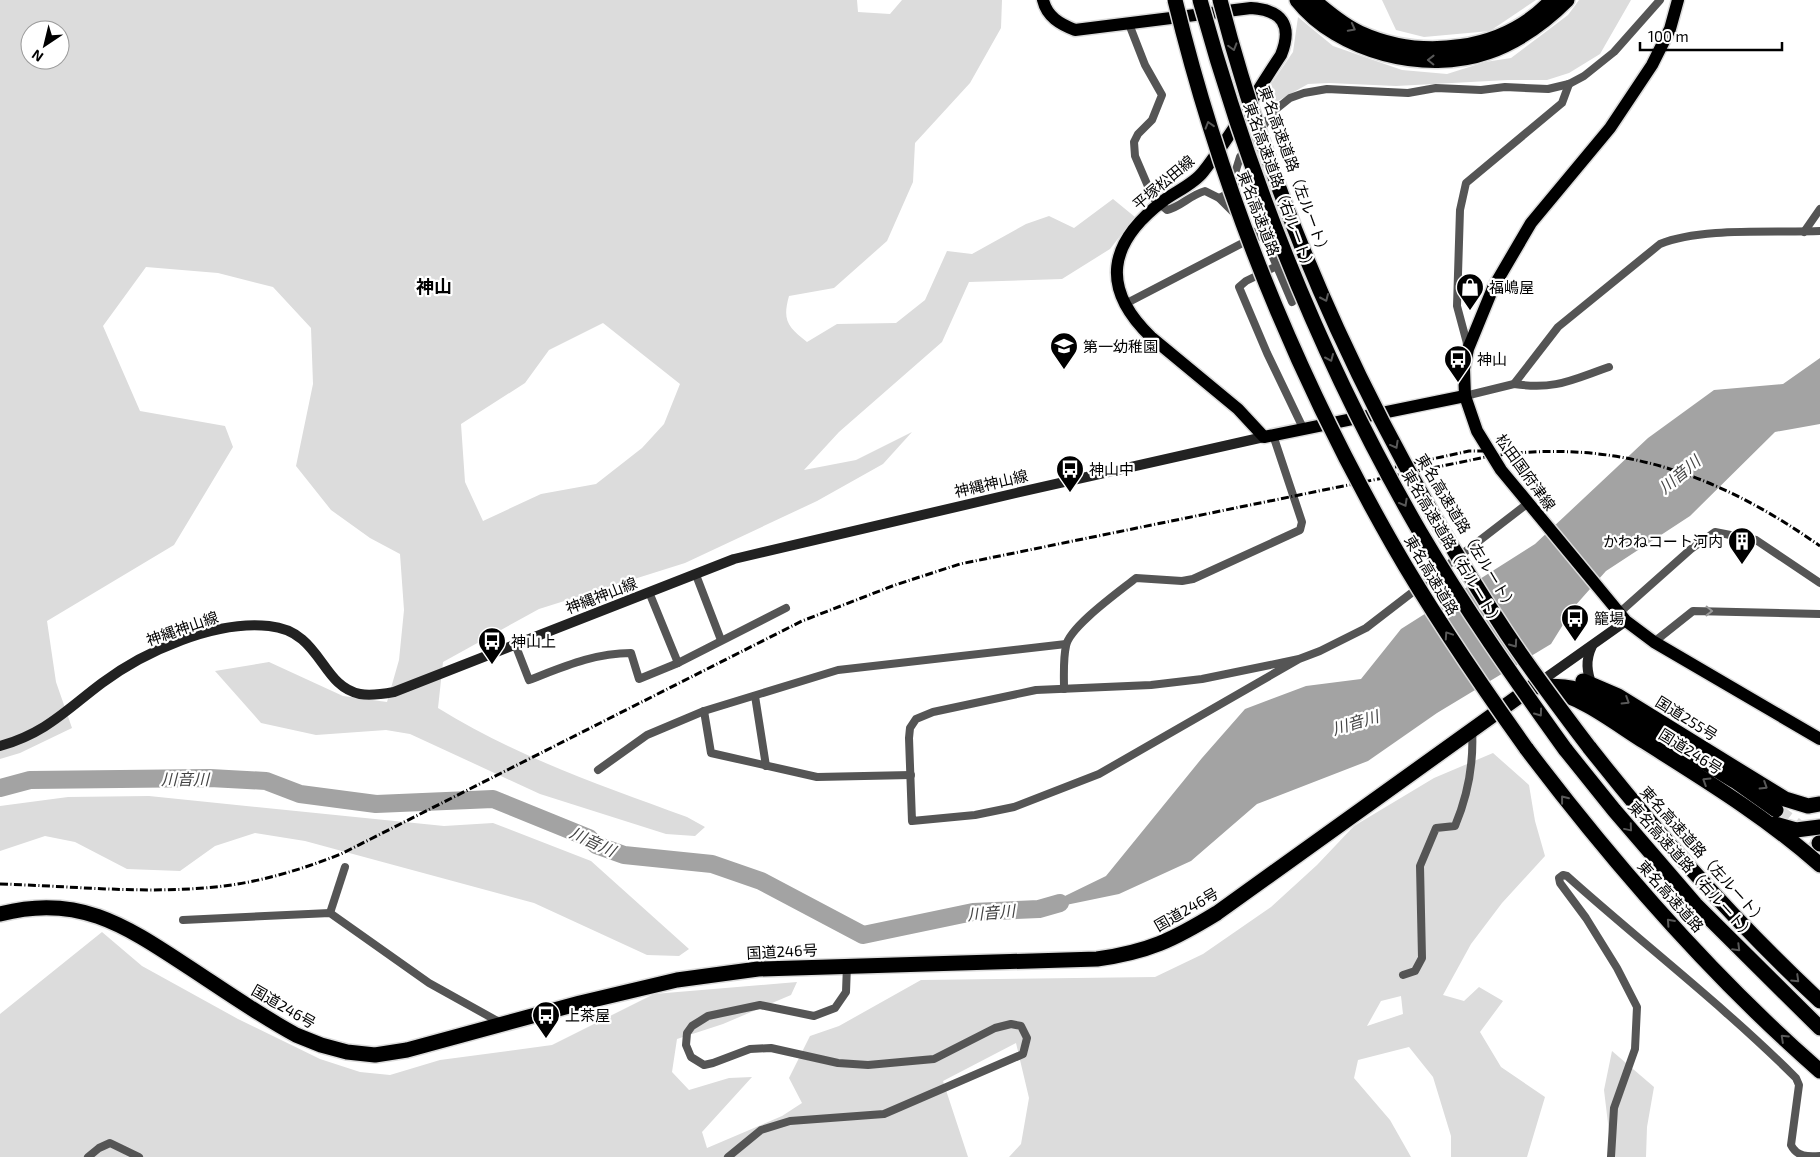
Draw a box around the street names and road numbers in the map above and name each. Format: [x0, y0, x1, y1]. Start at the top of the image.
street label: 東名高速道路（左ルート） [1256, 83, 1334, 259]
street label: 東名高速道路（右ルート） [1241, 99, 1319, 275]
street label: 平塚松田線 [1128, 151, 1198, 213]
street label: 東名高速道路 [1234, 168, 1284, 258]
street label: 松田国府津線 [1492, 430, 1560, 514]
street label: 東名高速道路（左ルート） [1413, 450, 1521, 614]
street label: 神縄神山線 [952, 466, 1030, 500]
street label: 東名高速道路（右ルート） [1399, 466, 1507, 630]
street label: 東名高速道路 [1401, 532, 1463, 618]
street label: 神縄神山線 [563, 573, 639, 617]
street label: 神縄神山線 [144, 607, 220, 649]
street label: 国道255号 [1653, 692, 1721, 744]
street label: 国道246号 [1656, 724, 1726, 778]
street label: 東名高速道路（左ルート） [1637, 782, 1771, 928]
street label: 東名高速道路（右ルート） [1625, 797, 1759, 943]
street label: 東名高速道路 [1634, 857, 1708, 935]
street label: 国道246号 [1151, 883, 1221, 935]
street label: 国道246号 [746, 940, 818, 962]
street label: 国道246号 [249, 980, 319, 1032]

